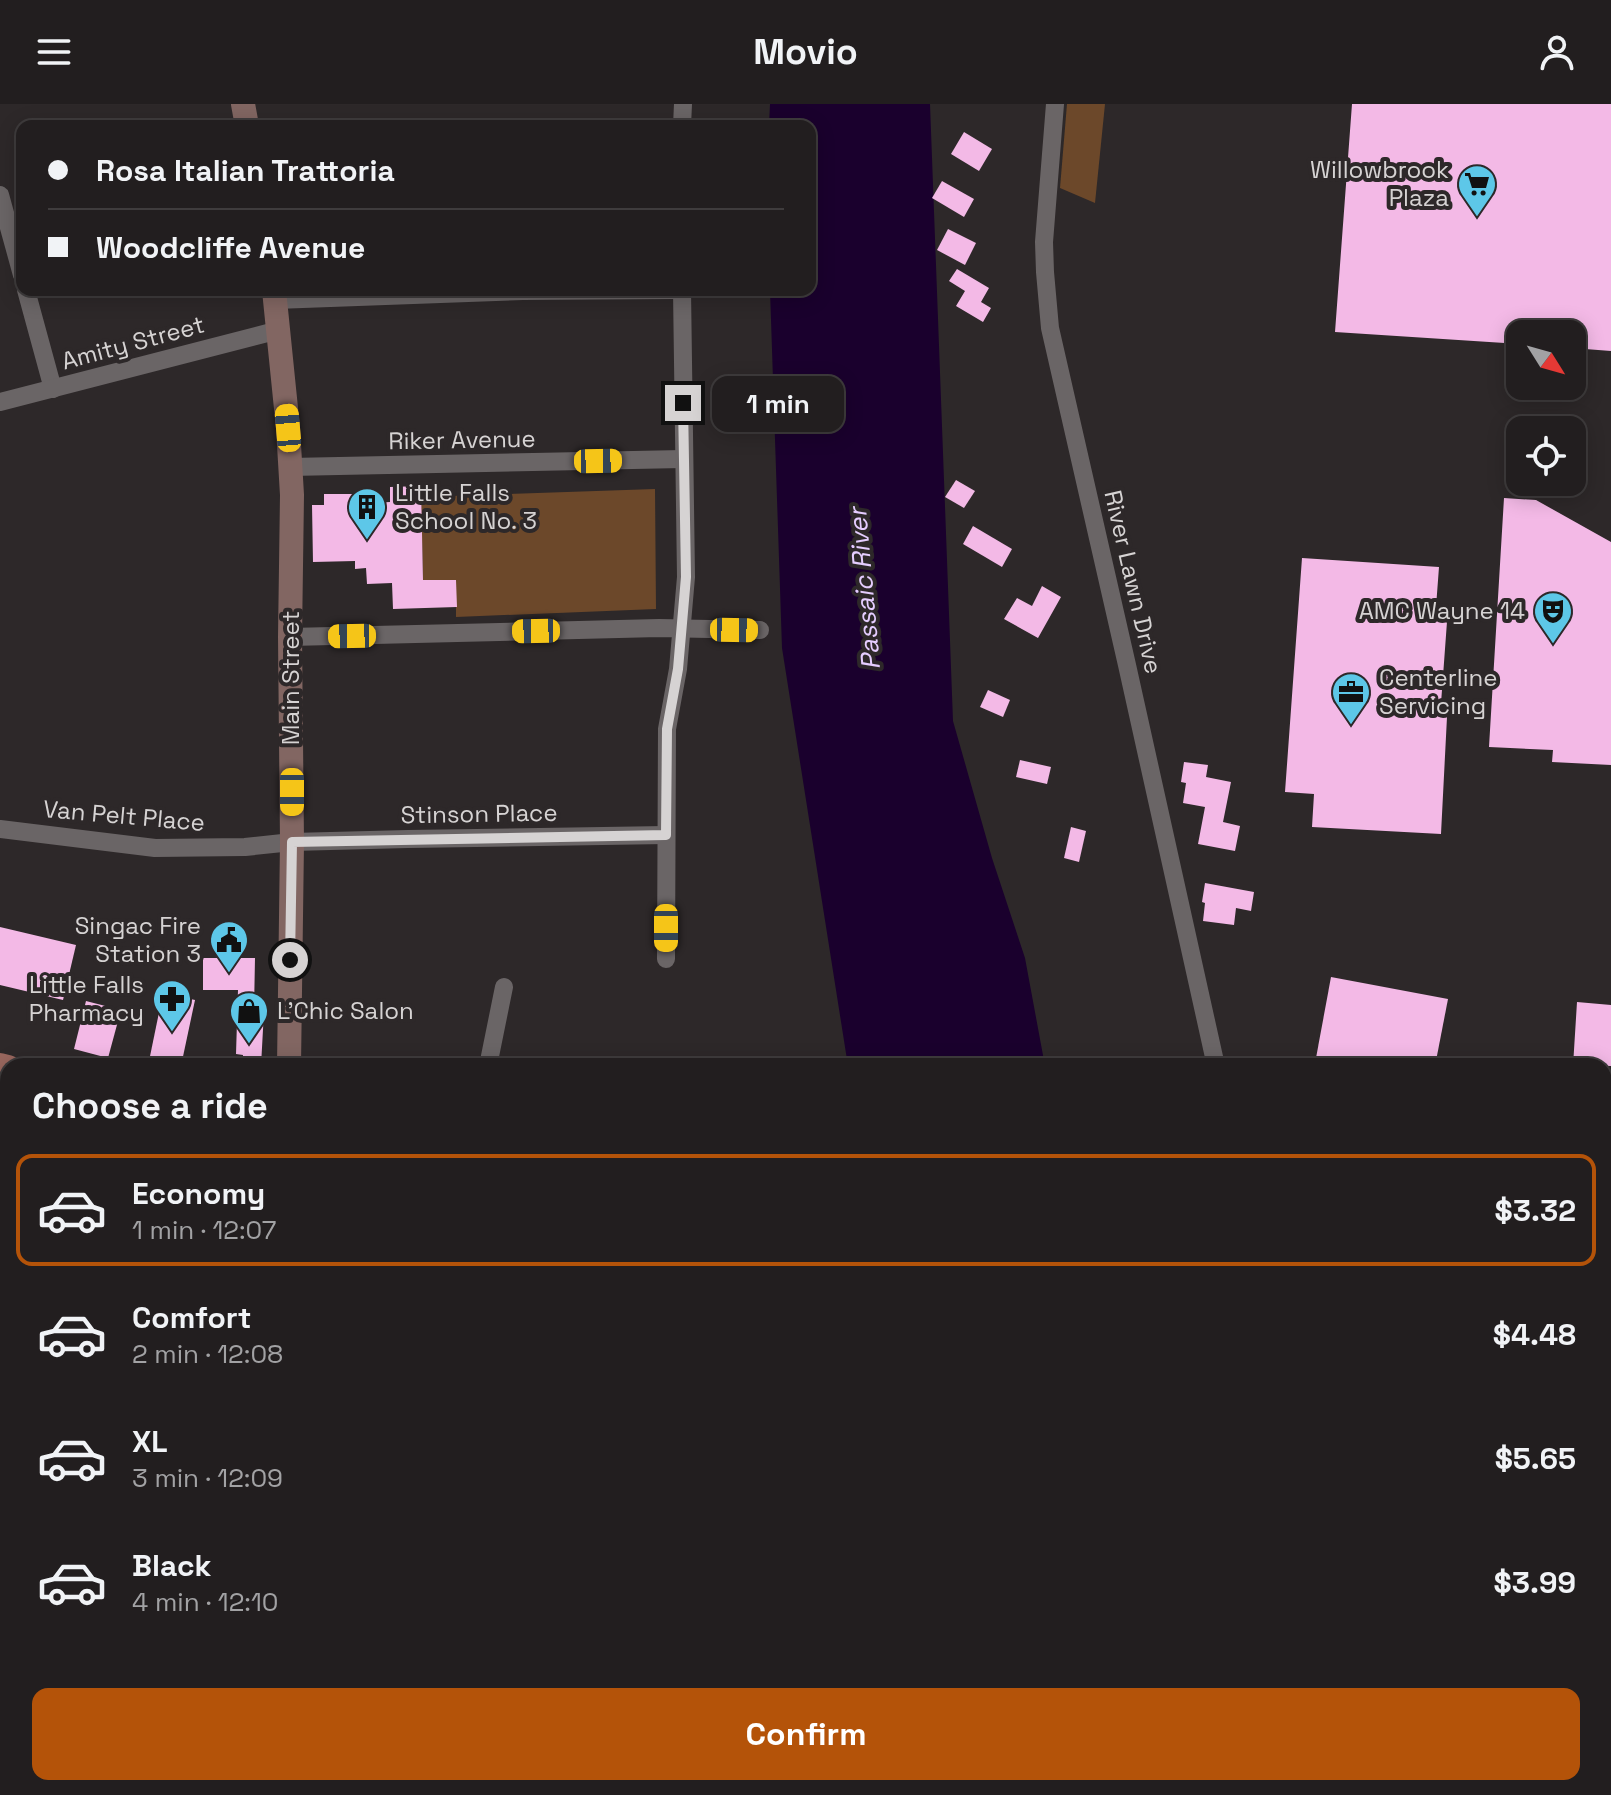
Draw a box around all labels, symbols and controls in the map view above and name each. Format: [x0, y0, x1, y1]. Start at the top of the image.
text: Movio [753, 29, 858, 75]
icon: menu [32, 30, 76, 74]
icon: person [1535, 30, 1579, 74]
text: Rosa Italian Trattoria [96, 151, 395, 190]
place label: Willowbrook Plaza [1310, 154, 1449, 213]
supermarket icon: Willowbrook Plaza [1456, 163, 1498, 218]
text: Woodcliffe Avenue [96, 228, 365, 267]
street label: Amity Street [58, 309, 208, 376]
north arrow [1506, 320, 1586, 400]
map controls [1506, 320, 1586, 496]
callout: 1 min [711, 375, 843, 431]
route end [665, 385, 701, 421]
text: 1 min [746, 387, 810, 421]
car [274, 403, 302, 453]
button: locate [1506, 416, 1586, 496]
street label: Riker Avenue [388, 423, 536, 456]
car [574, 449, 622, 473]
place label: Little Falls School No. 3 [395, 477, 537, 536]
building icon: Little Falls School No. 3 [346, 486, 388, 541]
street label: River Lawn Drive [1097, 487, 1170, 677]
water label: Passaic River [840, 503, 888, 671]
theatre icon: AMC Wayne 14 [1532, 590, 1574, 645]
place label: AMC Wayne 14 [1359, 595, 1525, 626]
street label: Main Street [275, 611, 306, 745]
car [710, 618, 758, 642]
car [512, 619, 560, 643]
car [328, 624, 376, 648]
place label: Centerline Servicing [1379, 662, 1498, 721]
office icon: Centerline Servicing [1330, 671, 1372, 726]
car [280, 768, 304, 816]
street label: Van Pelt Place [42, 793, 206, 838]
street label: Stinson Place [400, 797, 558, 830]
car [654, 904, 678, 952]
place label: Singac Fire Station 3 [75, 910, 201, 969]
public building icon: Singac Fire Station 3 [208, 919, 250, 974]
route start [272, 942, 308, 978]
place label: Little Falls Pharmacy [29, 969, 144, 1028]
pharmacy icon: Little Falls Pharmacy [151, 978, 193, 1033]
shop icon: L'Chic Salon [228, 990, 270, 1045]
place label: L'Chic Salon [277, 995, 414, 1026]
text: Choose a ride [32, 1083, 268, 1129]
icon: car [36, 1174, 108, 1246]
text: Economy [132, 1174, 265, 1213]
text: $3.32 [1495, 1191, 1576, 1230]
text: 1 min · 12:07 [132, 1213, 276, 1247]
icon: car [36, 1298, 108, 1370]
text: Comfort [132, 1298, 251, 1337]
text: $4.48 [1493, 1315, 1576, 1354]
text: 2 min · 12:08 [132, 1337, 283, 1371]
icon: car [36, 1422, 108, 1494]
text: XL [132, 1422, 168, 1461]
text: $5.65 [1495, 1439, 1576, 1478]
text: 3 min · 12:09 [132, 1461, 283, 1495]
icon: car [36, 1546, 108, 1618]
text: Black [132, 1546, 211, 1585]
text: $3.99 [1494, 1563, 1576, 1602]
text: 4 min · 12:10 [132, 1585, 278, 1619]
button: Confirm [32, 1688, 1580, 1780]

